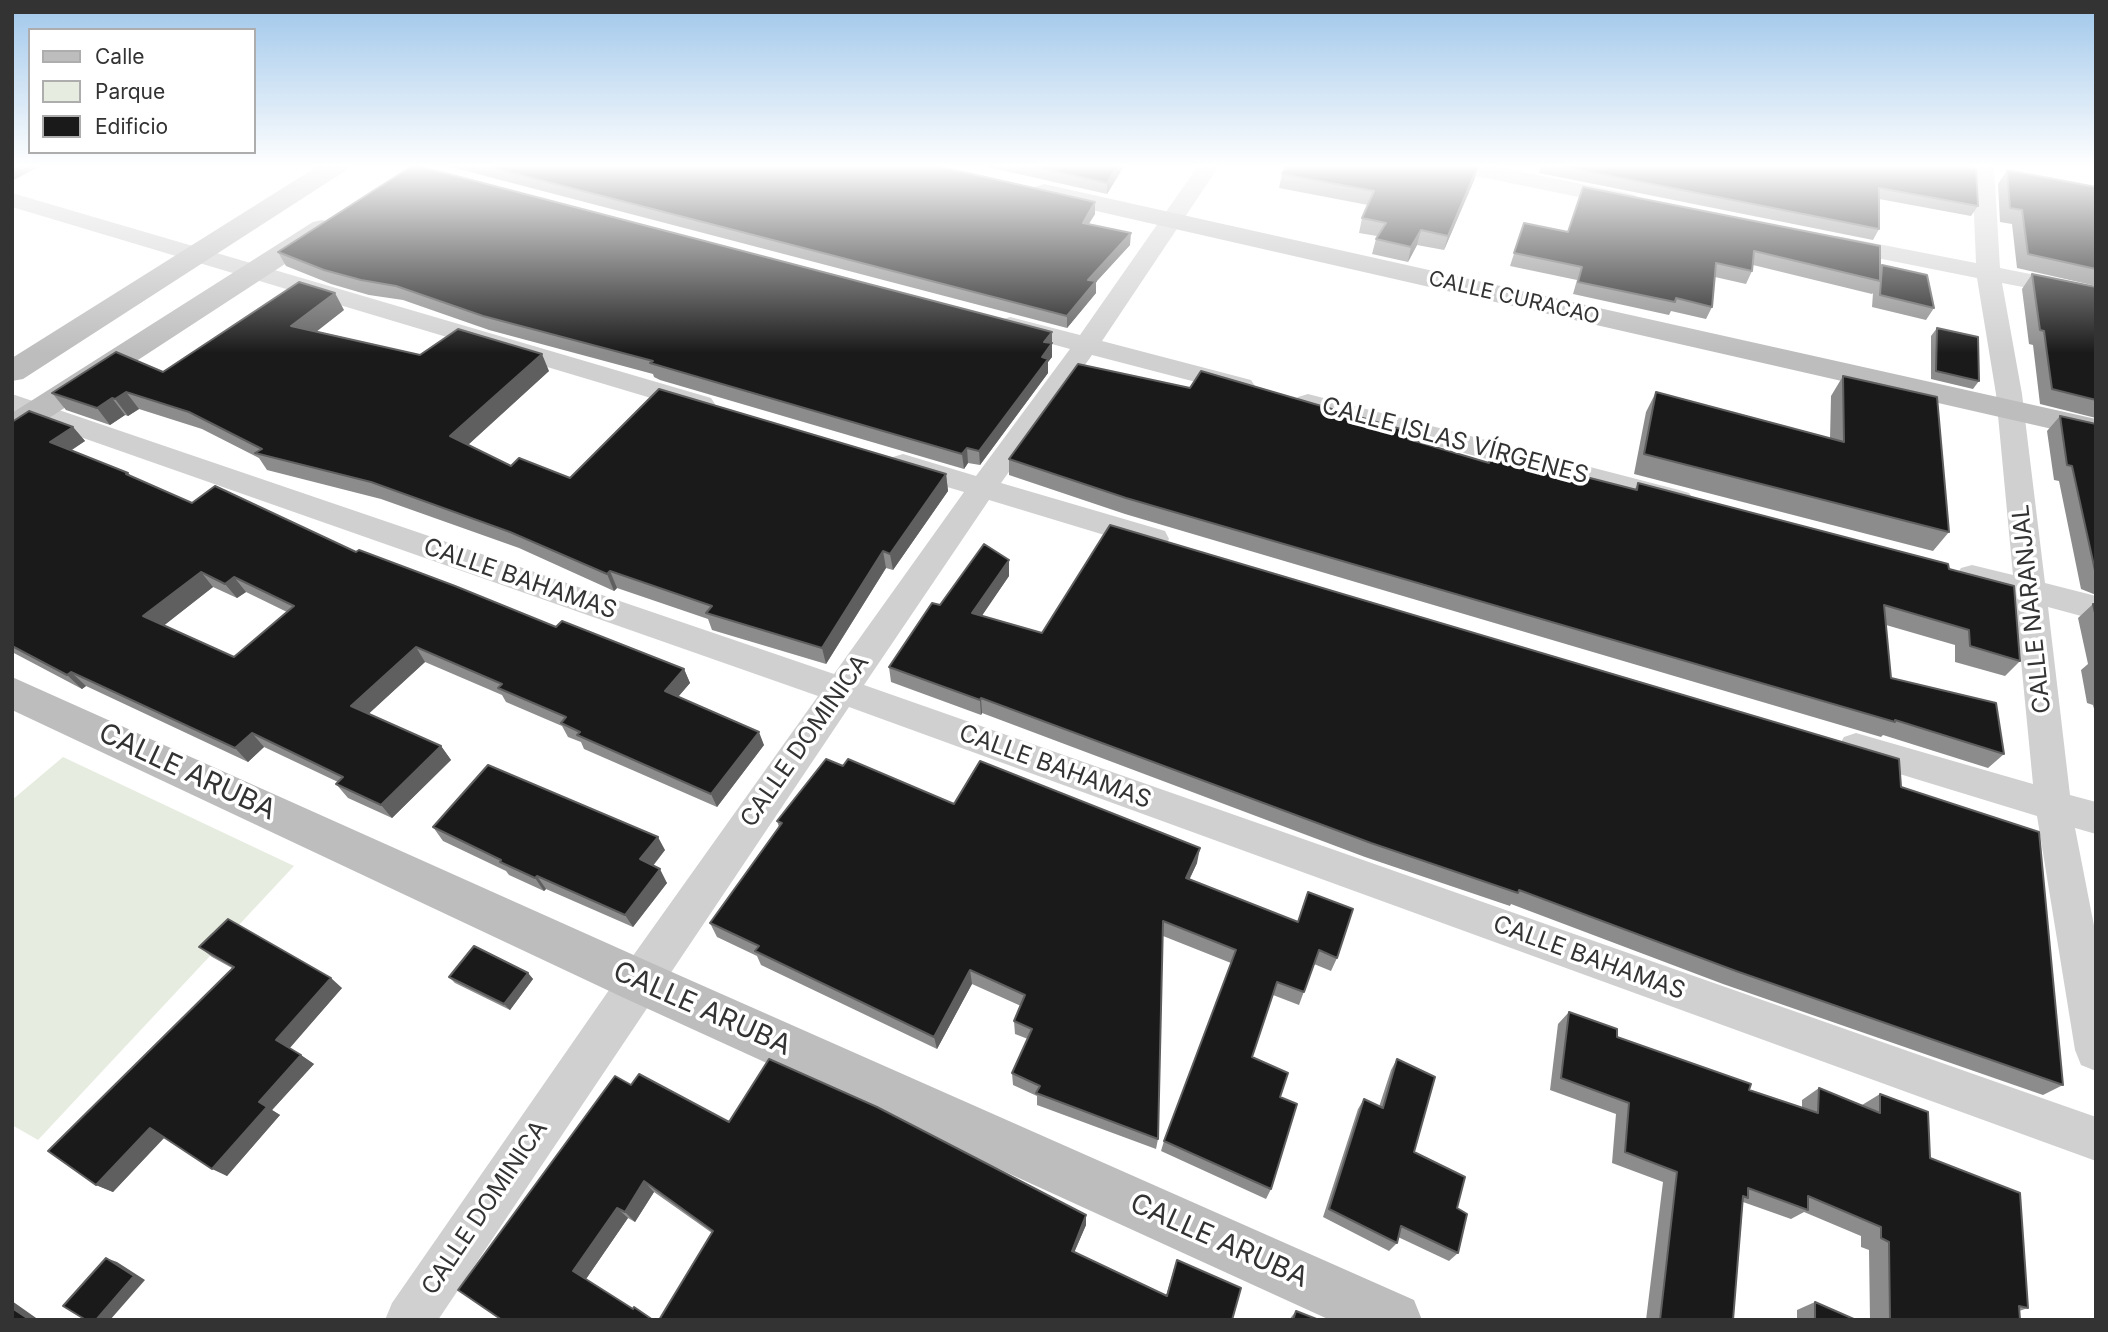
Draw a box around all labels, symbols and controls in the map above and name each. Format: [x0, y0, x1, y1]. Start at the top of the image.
legend [28, 28, 256, 154]
text: Calle [95, 44, 145, 69]
text: Parque [95, 79, 165, 104]
text: Edificio [95, 114, 168, 139]
street label: CALLE CURACAO [1426, 266, 1602, 330]
street label: CALLE ISLAS VÍRGENES [1319, 392, 1591, 490]
street label: CALLE NARANJAL [2007, 503, 2057, 715]
street label: CALLE BAHAMAS [420, 532, 620, 626]
street label: CALLE DOMINICA [735, 649, 875, 833]
street label: CALLE ARUBA [93, 716, 281, 828]
street label: CALLE BAHAMAS [955, 719, 1155, 815]
street label: CALLE BAHAMAS [1489, 910, 1689, 1006]
street label: CALLE ARUBA [608, 955, 796, 1063]
street label: CALLE DOMINICA [416, 1115, 554, 1301]
street label: CALLE ARUBA [1125, 1187, 1313, 1295]

